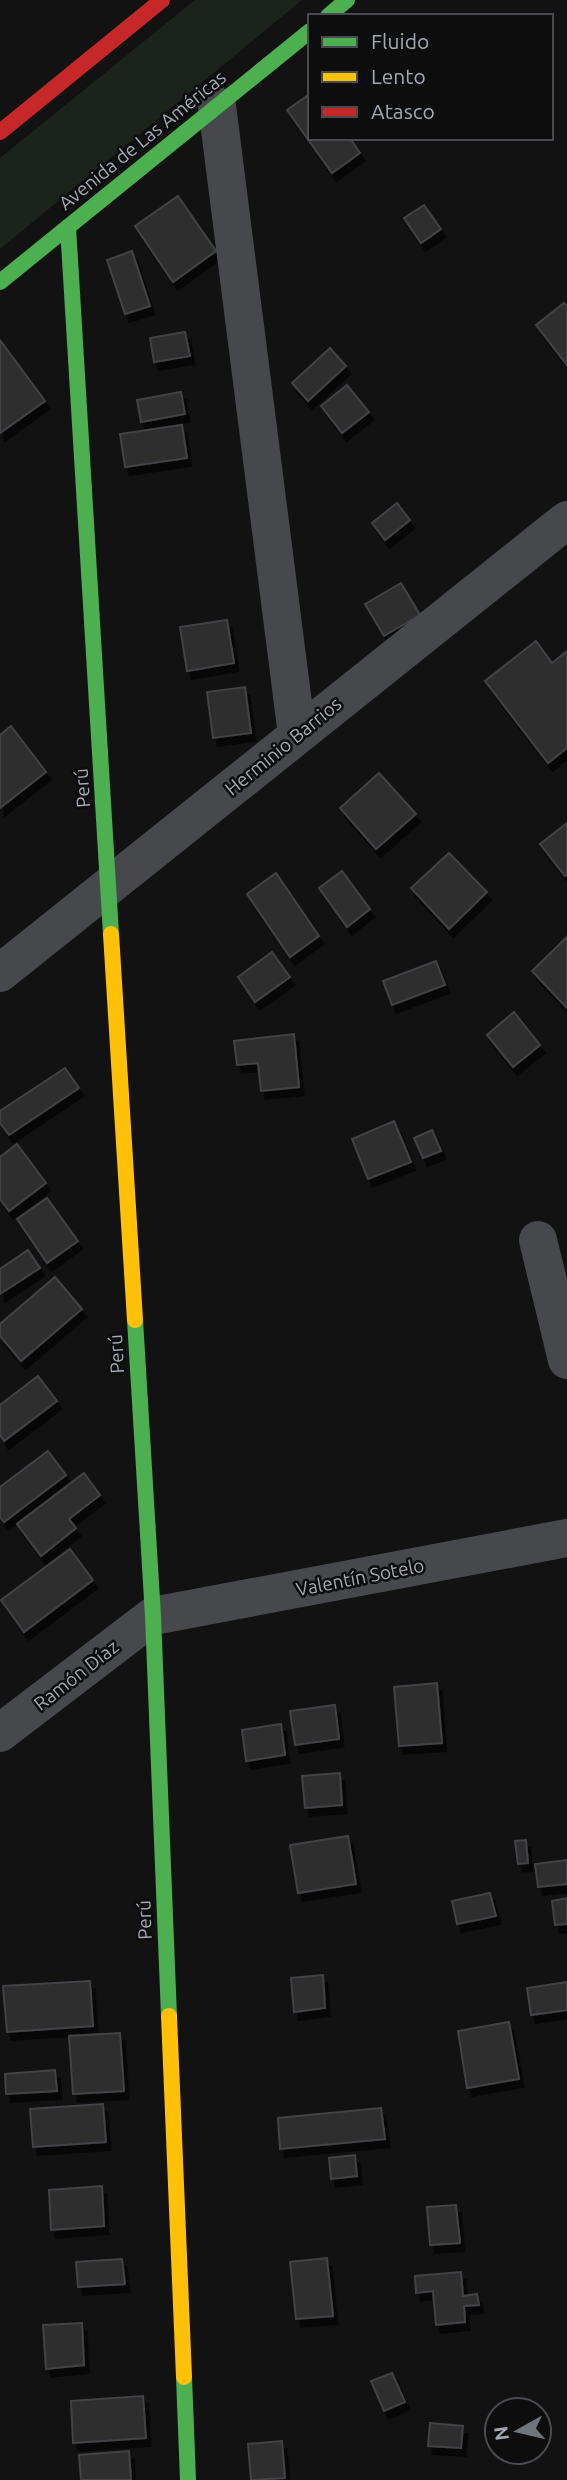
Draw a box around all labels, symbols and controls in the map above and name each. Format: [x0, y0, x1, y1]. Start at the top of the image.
legend [308, 14, 553, 140]
text: Fluido [371, 29, 429, 53]
text: Lento [371, 64, 426, 88]
street label: Avenida de Las Américas [54, 66, 230, 214]
text: Atasco [371, 99, 435, 123]
street label: Herminio Barrios [220, 692, 346, 800]
street label: Perú [70, 768, 94, 808]
street label: Perú [104, 1334, 128, 1374]
street label: Valentín Sotelo [294, 1554, 426, 1600]
street label: Ramón Díaz [30, 1635, 123, 1715]
street label: Perú [132, 1900, 156, 1940]
north arrow [483, 2396, 553, 2466]
text: N [489, 2425, 513, 2442]

